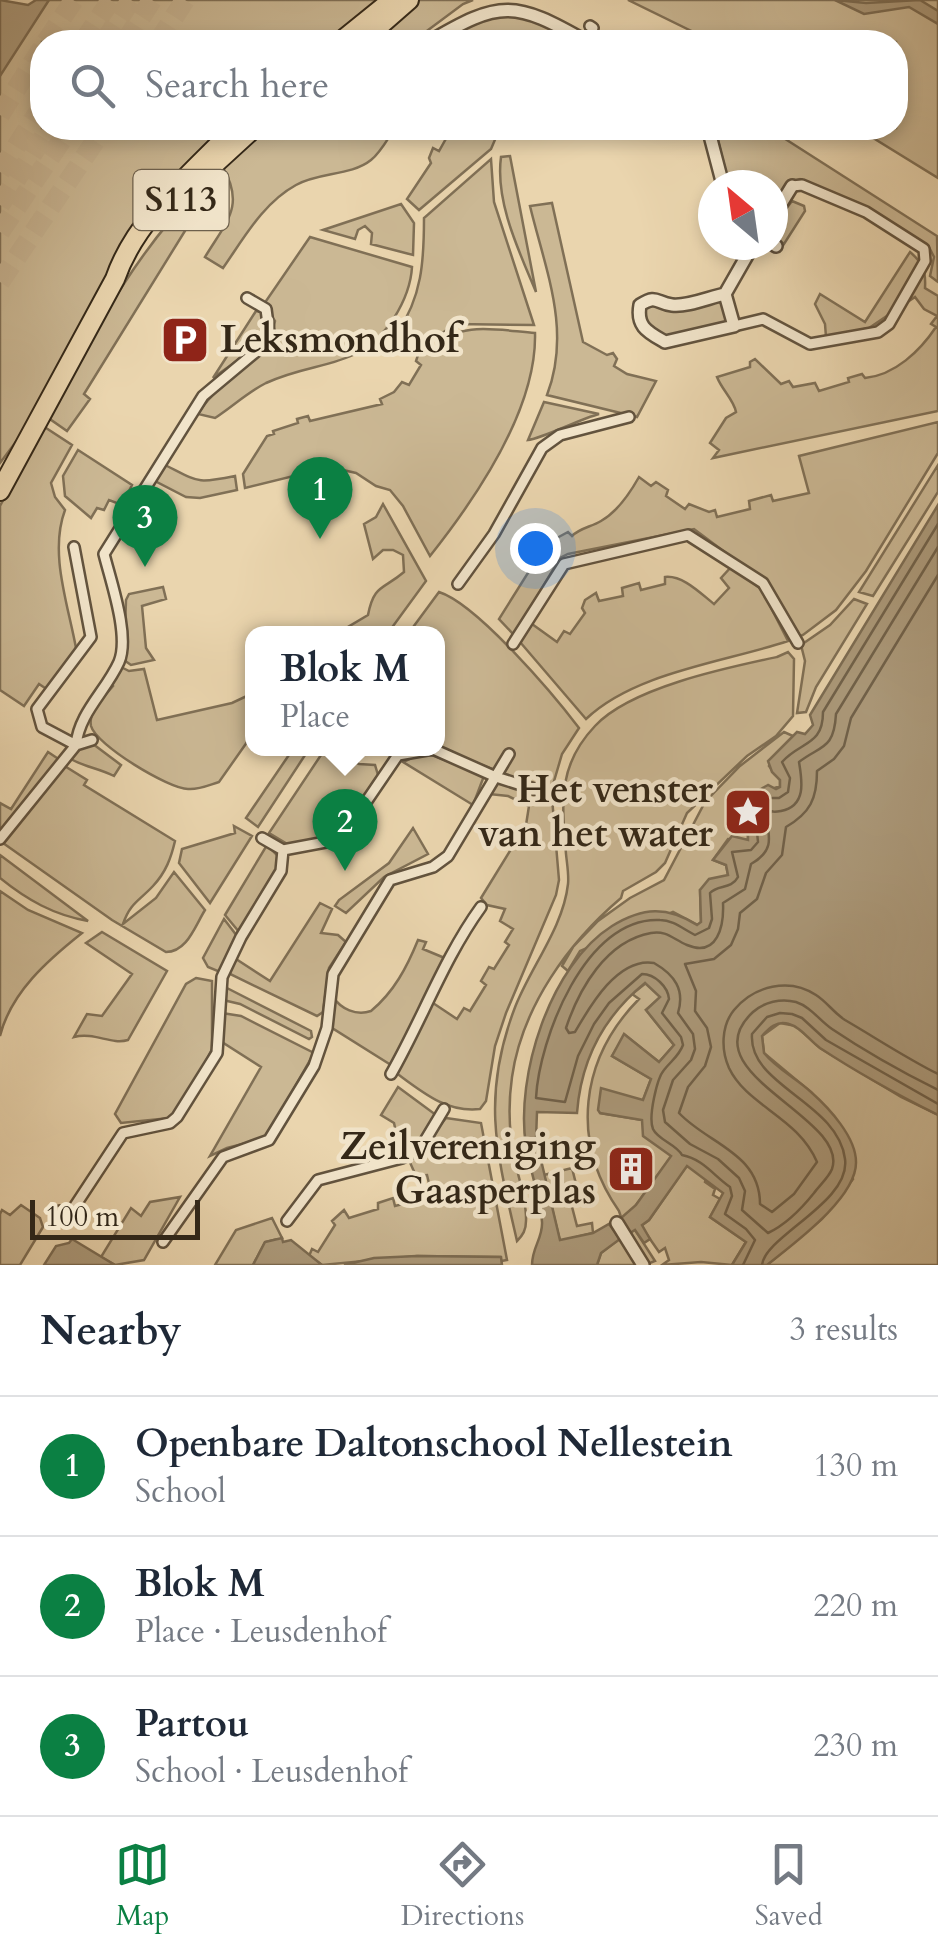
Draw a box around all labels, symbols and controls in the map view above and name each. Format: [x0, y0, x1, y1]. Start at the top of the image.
search box [30, 30, 908, 140]
icon: search [65, 58, 120, 113]
text: Search here [145, 59, 329, 111]
road number: S113 [134, 170, 228, 230]
north arrow [698, 170, 788, 260]
parking icon: Leksmondhof [159, 314, 211, 366]
place label: Leksmondhof [220, 314, 465, 366]
pin: 1 [288, 456, 352, 539]
pin: 3 [112, 484, 178, 567]
your location [510, 523, 561, 574]
popup [245, 626, 445, 756]
text: Blok M [280, 643, 410, 695]
text: Place [280, 695, 350, 739]
place label: Het venster van het water [478, 764, 714, 860]
place icon: Het venster van het water [722, 786, 774, 838]
pin: 2 [312, 788, 378, 871]
place label: Zeilvereniging Gaasperplas [339, 1121, 596, 1217]
building icon: Zeilvereniging Gaasperplas [605, 1143, 657, 1195]
scale bar [30, 1195, 200, 1240]
text: 100 m [45, 1198, 119, 1236]
text: Nearby [40, 1302, 182, 1359]
text: 3 results [790, 1308, 898, 1352]
text: Openbare Daltonschool Nellestein [135, 1418, 733, 1470]
text: 1 [64, 1444, 81, 1488]
text: 130 m [813, 1444, 898, 1488]
text: School [135, 1470, 226, 1514]
text: Blok M [135, 1558, 265, 1610]
text: 2 [64, 1584, 81, 1628]
text: 220 m [813, 1584, 898, 1628]
text: Place · Leusdenhof [135, 1610, 387, 1654]
text: Partou [135, 1698, 249, 1750]
text: 3 [64, 1724, 81, 1768]
text: 230 m [813, 1724, 898, 1768]
text: School · Leusdenhof [135, 1750, 408, 1794]
tab: Map [115, 1837, 170, 1935]
tab: Directions [401, 1837, 524, 1935]
tab: Saved [755, 1837, 823, 1935]

